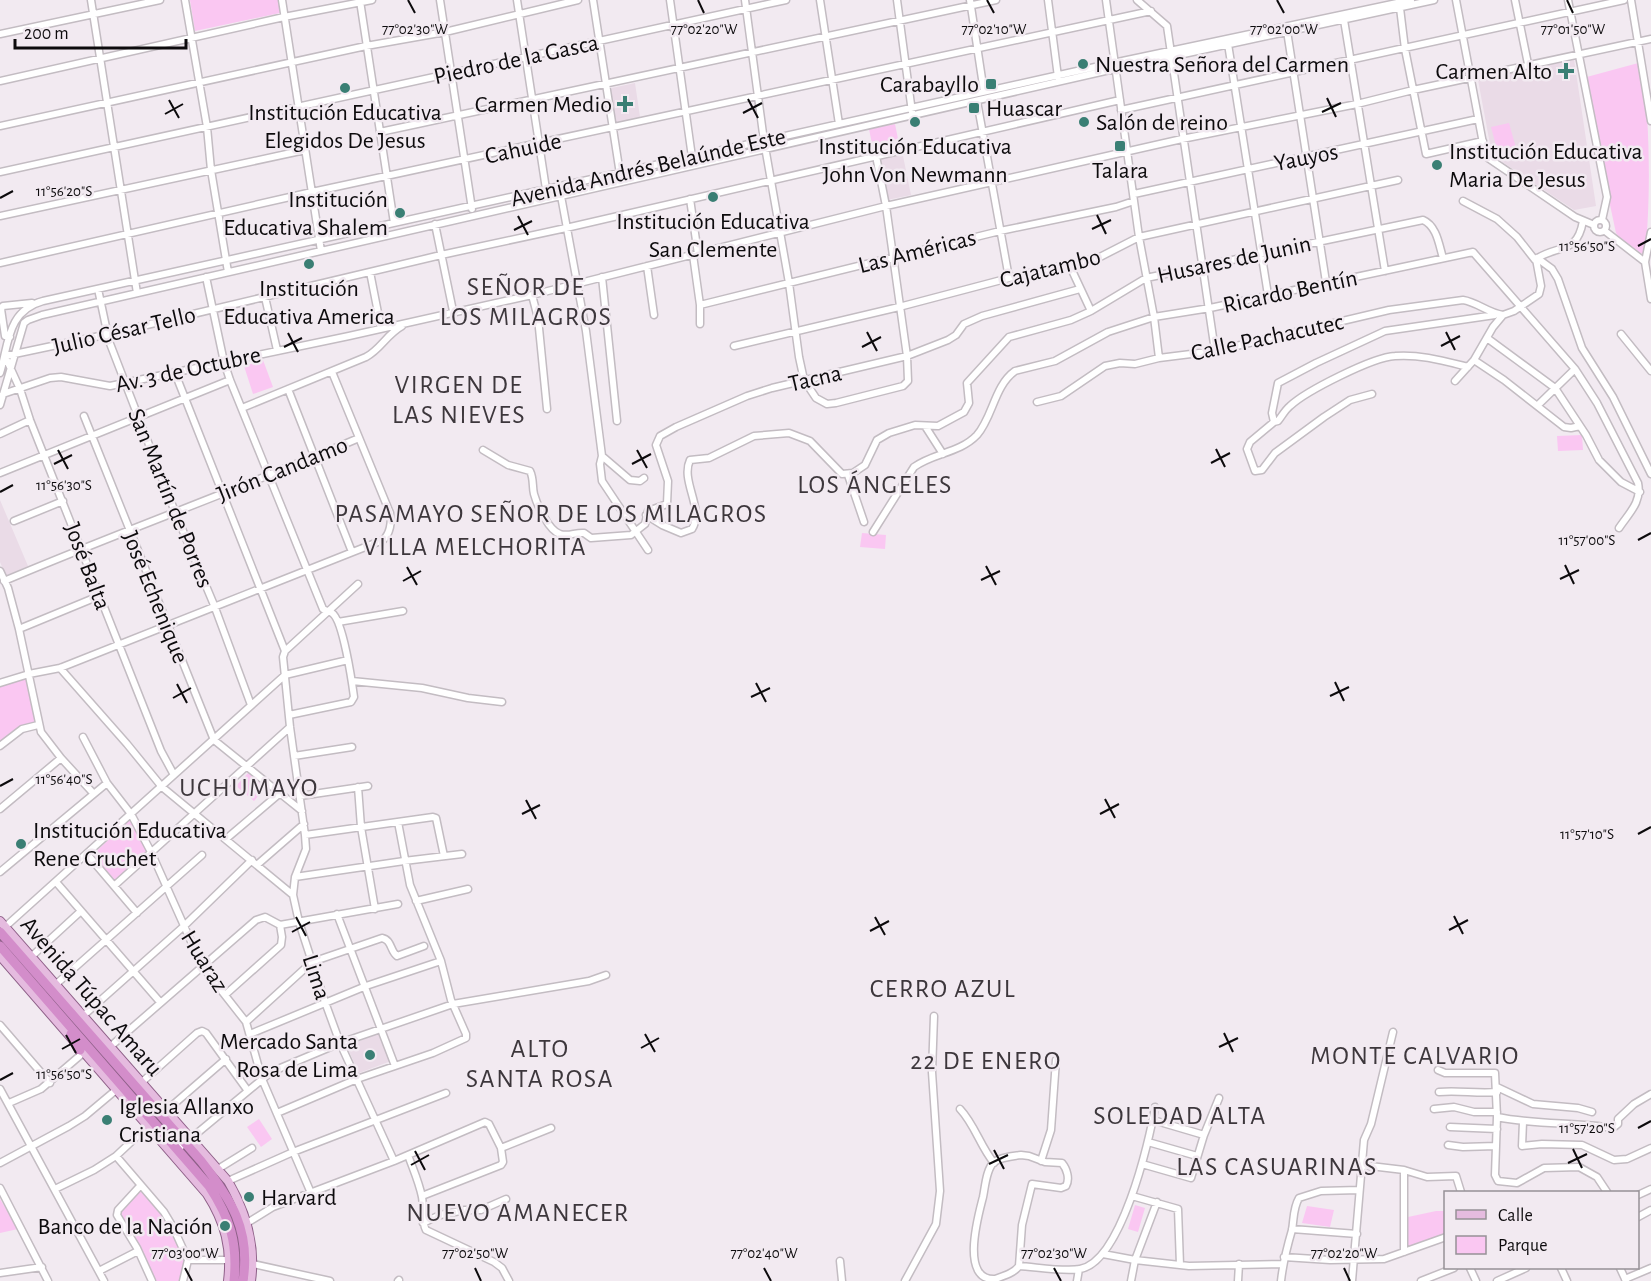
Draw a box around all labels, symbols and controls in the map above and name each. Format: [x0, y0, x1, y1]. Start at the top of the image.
scale bar [15, 12, 186, 50]
text: 77°02'30"W [382, 22, 449, 37]
text: 77°02'20"W [671, 22, 738, 37]
text: 77°02'10"W [961, 22, 1027, 37]
text: 77°02'00"W [1250, 22, 1318, 37]
text: 77°01'50"W [1541, 22, 1606, 37]
text: 200 m [24, 25, 69, 43]
street label: Piedro de la Gasca [432, 31, 601, 89]
place label: Nuestra Señora del Carmen [1095, 53, 1349, 77]
marker: Nuestra Señora del Carmen [1076, 57, 1090, 71]
place label: Carmen Alto [1435, 60, 1552, 84]
marker: Carmen Alto [1557, 62, 1575, 80]
place label: Carabayllo [880, 73, 979, 97]
marker: Carabayllo [984, 77, 998, 91]
marker: Institución Educativa Elegidos De Jesus [338, 81, 352, 95]
place label: Carmen Medio [475, 93, 612, 117]
marker: Carmen Medio [616, 95, 634, 113]
place label: Huascar [986, 97, 1062, 121]
place label: Institución Educativa Elegidos De Jesus [248, 101, 442, 153]
marker: Huascar [967, 101, 981, 115]
place label: Salón de reino [1096, 111, 1228, 135]
marker: Institución Educativa John Von Newmann [908, 115, 922, 129]
marker: Salón de reino [1077, 115, 1091, 129]
street label: Avenida Andrés Belaúnde Este [508, 125, 788, 211]
street label: Cahuide [483, 129, 564, 169]
place label: Institución Educativa John Von Newmann [818, 135, 1012, 187]
marker: Talara [1113, 139, 1127, 153]
street label: Yauyos [1272, 140, 1340, 176]
place label: Institución Educativa Maria De Jesus [1449, 140, 1643, 192]
marker: Institución Educativa Maria De Jesus [1430, 158, 1444, 172]
place label: Talara [1092, 159, 1148, 183]
text: 11°56'20"S [36, 184, 92, 199]
place label: Institución Educativa Shalem [223, 188, 388, 240]
marker: Institución Educativa San Clemente [706, 190, 720, 204]
marker: Institución Educativa Shalem [393, 206, 407, 220]
place label: Institución Educativa San Clemente [616, 210, 810, 262]
street label: Las Américas [856, 226, 979, 278]
street label: Husares de Junin [1155, 232, 1313, 288]
text: 11°56'50"S [1559, 239, 1615, 254]
street label: Cajatambo [997, 245, 1103, 293]
marker: Institución Educativa America [302, 257, 316, 271]
street label: Ricardo Bentín [1221, 266, 1360, 318]
district label: SEÑOR DE LOS MILAGROS [440, 273, 612, 330]
place label: Institución Educativa America [223, 277, 395, 329]
street label: Julio César Tello [50, 303, 198, 359]
street label: Calle Pachacutec [1189, 310, 1346, 366]
street label: Av. 3 de Octubre [113, 343, 263, 397]
street label: Tacna [786, 361, 844, 397]
district label: VIRGEN DE LAS NIEVES [392, 372, 526, 428]
street label: San Martín de Porres [123, 405, 217, 591]
street label: Jirón Candamo [214, 433, 351, 507]
district label: LOS ÁNGELES [797, 470, 953, 498]
text: 11°56'30"S [36, 478, 92, 493]
district label: PASAMAYO SEÑOR DE LOS MILAGROS [335, 500, 767, 527]
street label: José Balta [60, 519, 115, 613]
street label: José Echenique [118, 528, 192, 667]
text: 11°57'00"S [1559, 533, 1615, 548]
district label: VILLA MELCHORITA [363, 534, 587, 560]
text: 11°56'40"S [36, 772, 92, 787]
district label: UCHUMAYO [179, 775, 319, 801]
place label: Institución Educativa Rene Cruchet [33, 819, 227, 871]
text: 11°57'10"S [1560, 827, 1614, 842]
marker: Institución Educativa Rene Cruchet [14, 837, 28, 851]
street label: Avenida Túpac Amaru [16, 912, 167, 1081]
street label: Huaraz [176, 926, 232, 997]
street label: Lima [298, 952, 335, 1003]
district label: CERRO AZUL [870, 976, 1016, 1002]
place label: Mercado Santa Rosa de Lima [220, 1030, 358, 1082]
district label: ALTO SANTA ROSA [466, 1036, 614, 1092]
district label: MONTE CALVARIO [1310, 1043, 1520, 1069]
marker: Mercado Santa Rosa de Lima [363, 1048, 377, 1062]
district label: 22 DE ENERO [910, 1048, 1062, 1074]
text: 11°56'50"S [36, 1067, 92, 1082]
place label: Iglesia Allanxo Cristiana [119, 1095, 254, 1147]
district label: SOLEDAD ALTA [1093, 1103, 1267, 1129]
marker: Iglesia Allanxo Cristiana [100, 1113, 114, 1127]
text: 11°57'20"S [1559, 1121, 1615, 1136]
district label: LAS CASUARINAS [1176, 1154, 1378, 1180]
place label: Harvard [261, 1186, 337, 1210]
marker: Harvard [242, 1190, 256, 1204]
legend [1444, 1191, 1639, 1269]
district label: NUEVO AMANECER [406, 1200, 630, 1226]
text: Calle [1498, 1207, 1533, 1225]
place label: Banco de la Nación [38, 1215, 213, 1239]
marker: Banco de la Nación [218, 1219, 232, 1233]
text: Parque [1498, 1237, 1547, 1255]
text: 77°03'00"W [151, 1246, 219, 1261]
text: 77°02'50"W [442, 1246, 509, 1261]
text: 77°02'40"W [730, 1246, 798, 1261]
text: 77°02'30"W [1021, 1246, 1088, 1261]
text: 77°02'20"W [1311, 1246, 1378, 1261]

